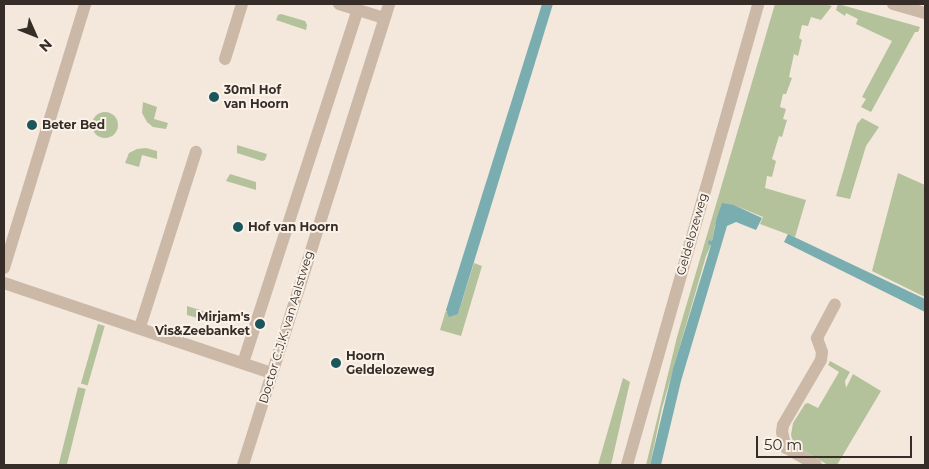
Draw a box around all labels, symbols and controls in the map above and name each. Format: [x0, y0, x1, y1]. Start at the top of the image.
north arrow [10, 10, 60, 60]
text: N [35, 35, 56, 56]
place label: 30ml Hof van Hoorn [224, 83, 289, 111]
marker: 30ml Hof van Hoorn [208, 91, 220, 103]
place label: Beter Bed [42, 118, 105, 132]
marker: Beter Bed [26, 119, 38, 131]
street label: Geldelozeweg [673, 191, 711, 277]
place label: Hof van Hoorn [248, 220, 338, 234]
marker: Hof van Hoorn [232, 221, 244, 233]
street label: Doctor C.J.K. van Aalstweg [256, 249, 316, 405]
place label: Mirjam's Vis&Zeebanket [155, 310, 250, 338]
marker: Mirjam's Vis&Zeebanket [254, 318, 266, 330]
place label: Hoorn Geldelozeweg [346, 349, 435, 377]
marker: Hoorn Geldelozeweg [330, 357, 342, 369]
scale bar [759, 426, 915, 458]
text: 50 m [764, 435, 802, 454]

